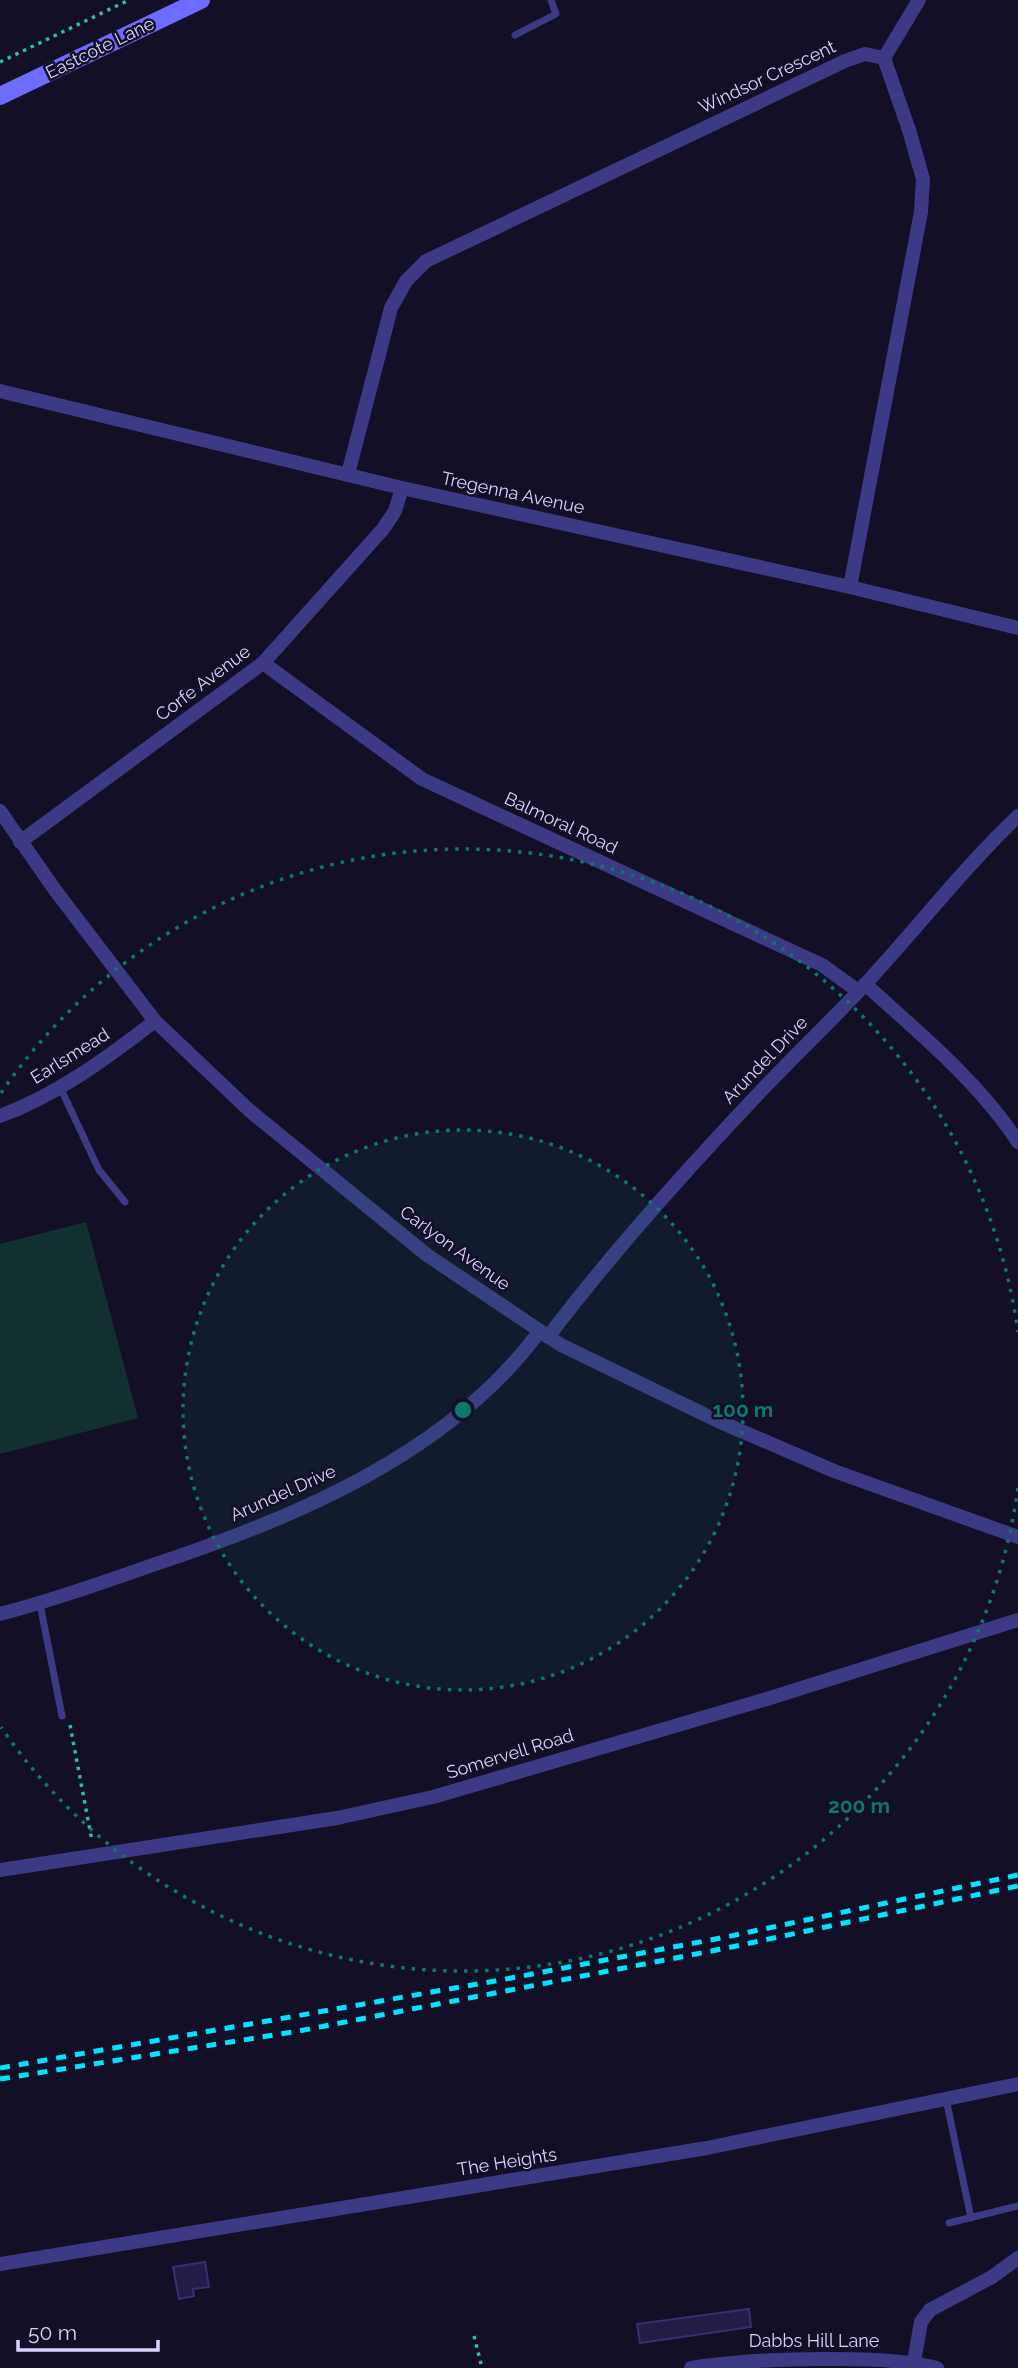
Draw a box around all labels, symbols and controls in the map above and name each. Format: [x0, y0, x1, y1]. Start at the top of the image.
street label: Eastcote Lane [42, 12, 158, 83]
street label: Windsor Crescent [695, 36, 839, 117]
street label: Tregenna Avenue [440, 467, 587, 518]
street label: Corfe Avenue [151, 640, 254, 725]
street label: Balmoral Road [501, 787, 621, 858]
street label: Arundel Drive [718, 1011, 812, 1108]
street label: Earlsmead [27, 1023, 113, 1088]
street label: Carlyon Avenue [396, 1201, 515, 1295]
text: 100 m [713, 1397, 773, 1422]
centre of rings [451, 1398, 475, 1422]
street label: Arundel Drive [227, 1460, 339, 1525]
street label: Somervell Road [444, 1724, 576, 1783]
text: 200 m [828, 1793, 890, 1818]
street label: The Heights [456, 2143, 558, 2180]
scale bar [18, 2308, 158, 2352]
text: 50 m [28, 2320, 77, 2345]
street label: Dabbs Hill Lane [749, 2330, 880, 2351]

